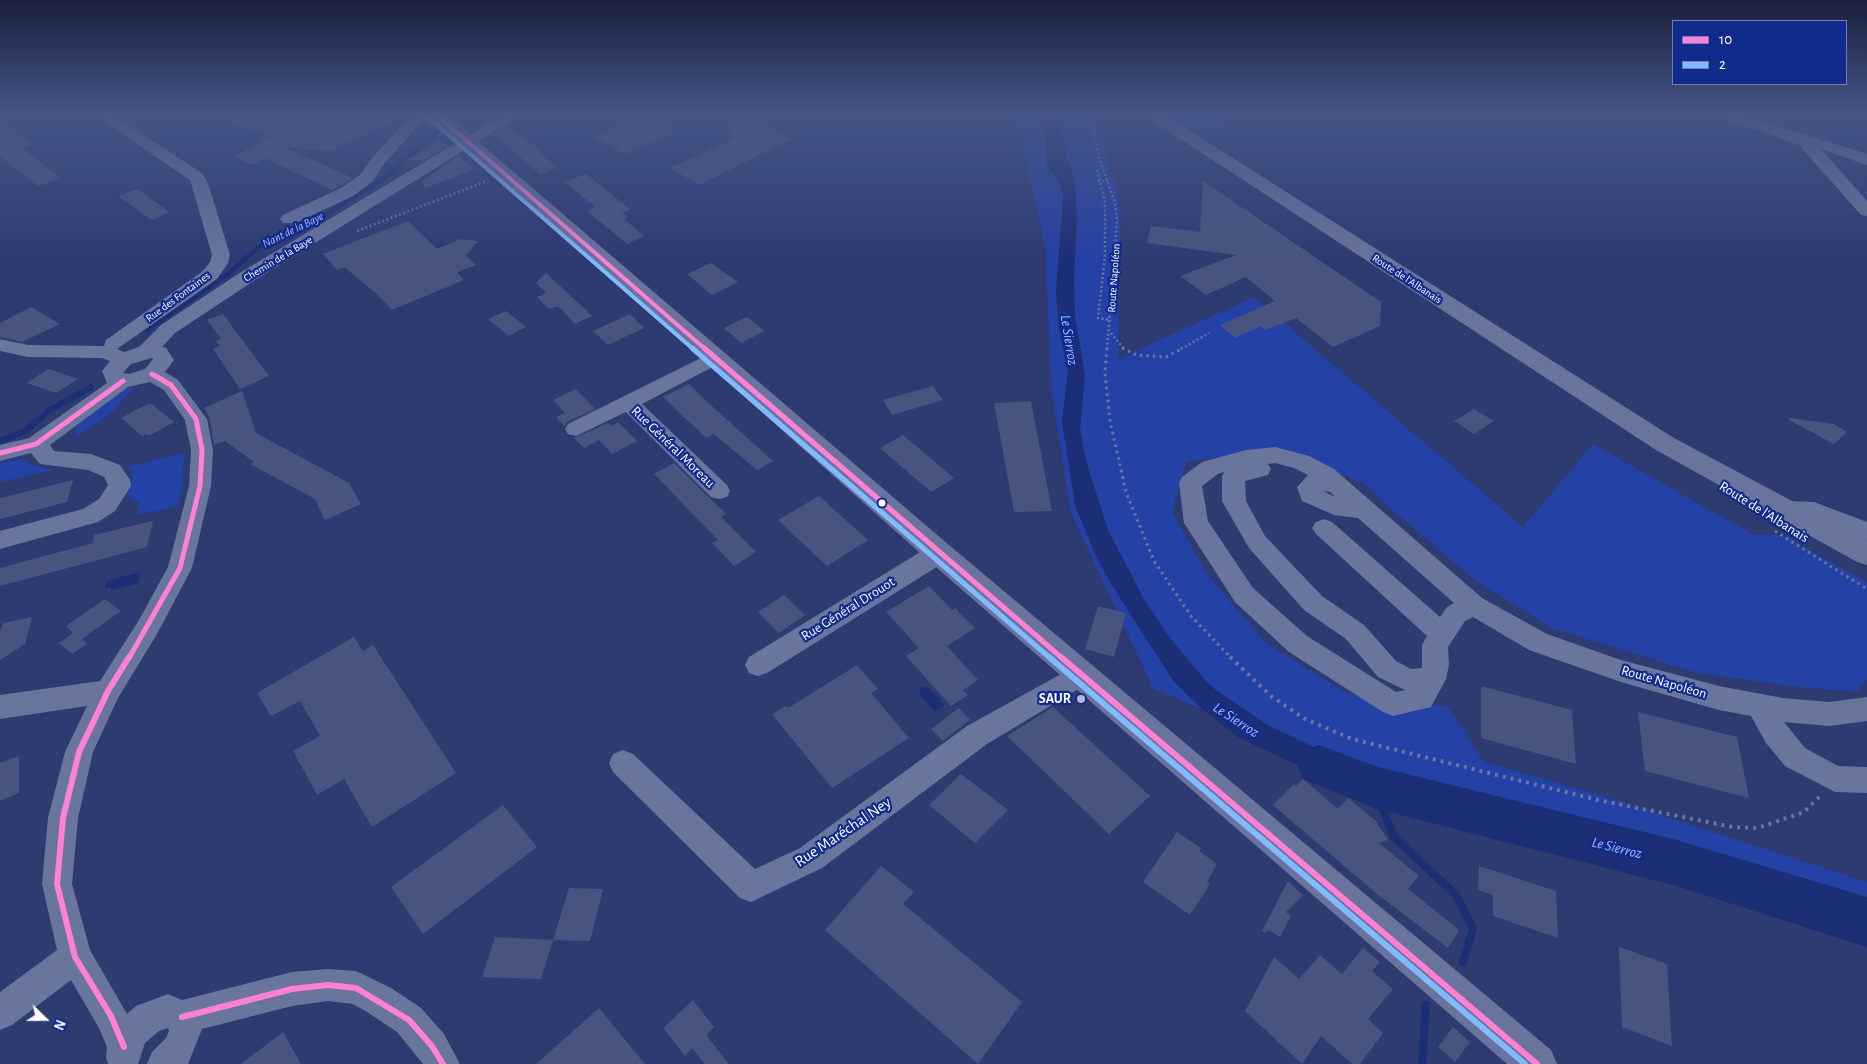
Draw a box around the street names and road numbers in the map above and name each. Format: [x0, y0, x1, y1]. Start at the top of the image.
street label: Chemin de la Baye [241, 233, 315, 285]
street label: Route Napoléon [1105, 243, 1123, 313]
street label: Route de l'Albanais [1370, 252, 1444, 306]
street label: Rue des Fontaines [143, 269, 213, 325]
street label: Rue Général Moreau [627, 403, 719, 491]
street label: Route de l'Albanais [1716, 478, 1812, 546]
street label: Rue Général Drouot [798, 573, 898, 645]
street label: Route Napoléon [1619, 662, 1709, 702]
street label: Rue Maréchal Ney [791, 793, 895, 871]

